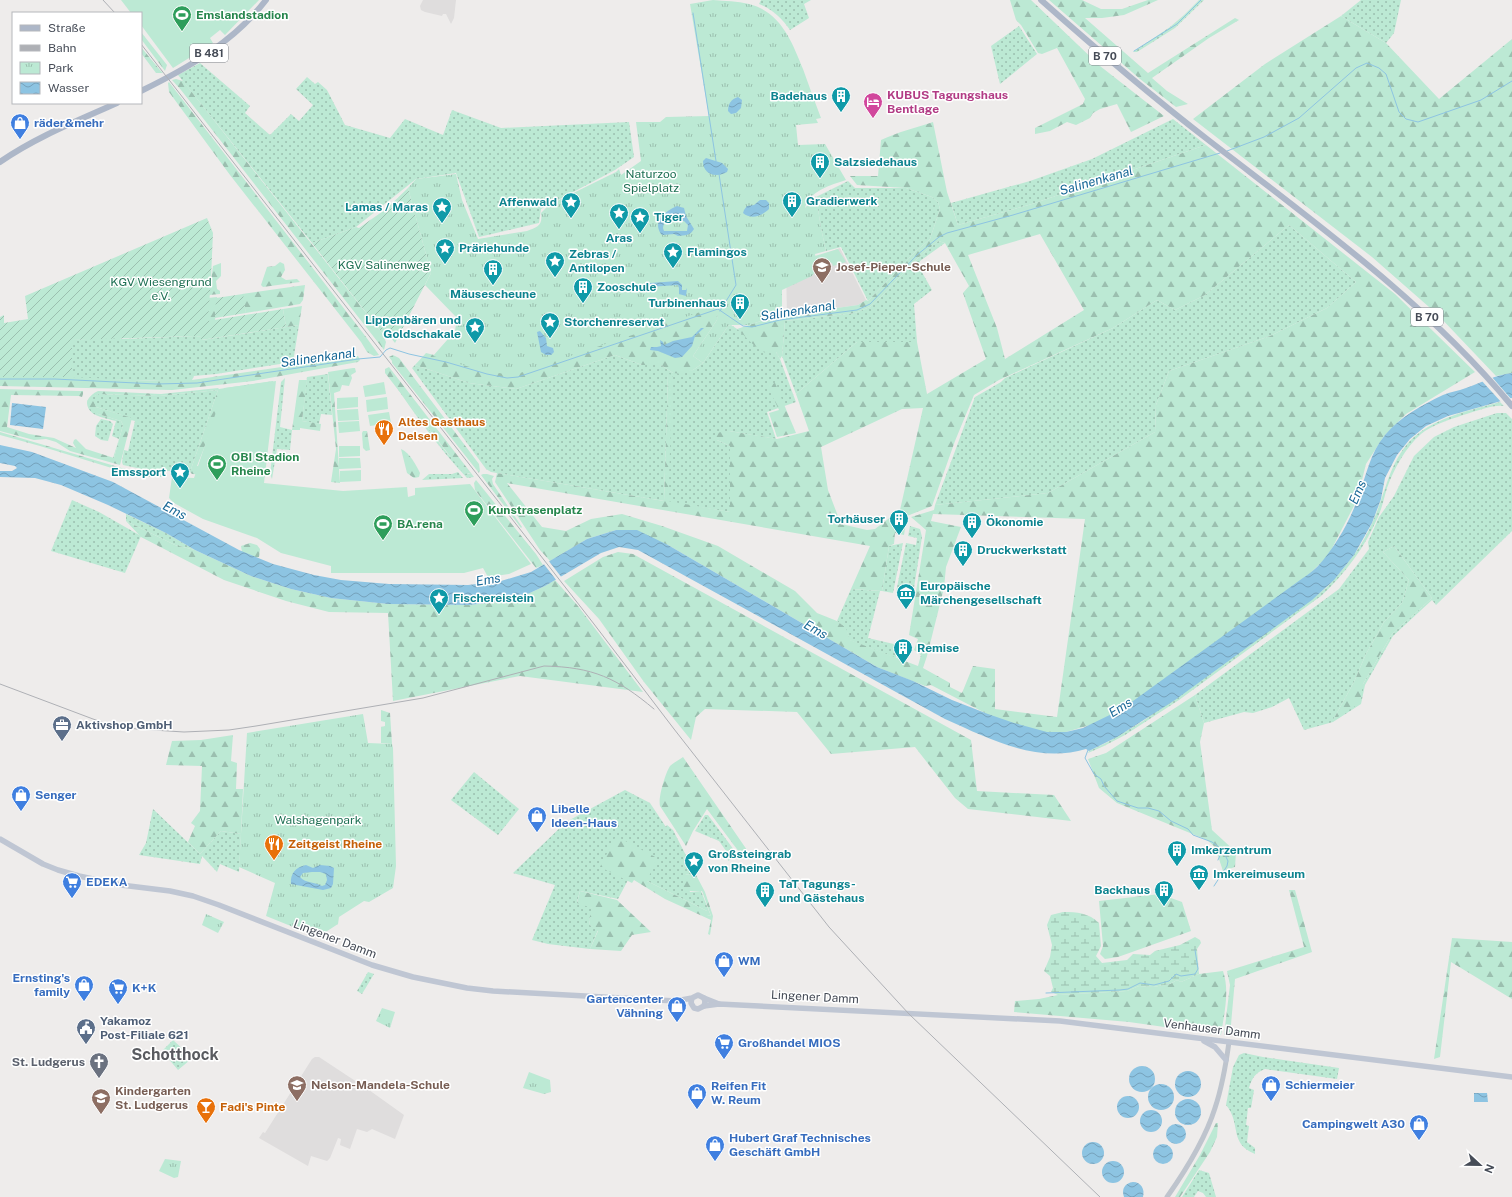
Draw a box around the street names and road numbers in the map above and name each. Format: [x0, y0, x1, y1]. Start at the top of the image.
road number: B 481 [190, 44, 228, 62]
road number: B 70 [1089, 47, 1121, 65]
road number: B 70 [1411, 308, 1443, 326]
street label: Lingener Damm [291, 917, 379, 961]
street label: Lingener Damm [771, 988, 859, 1006]
street label: Venhauser Damm [1163, 1016, 1261, 1042]

